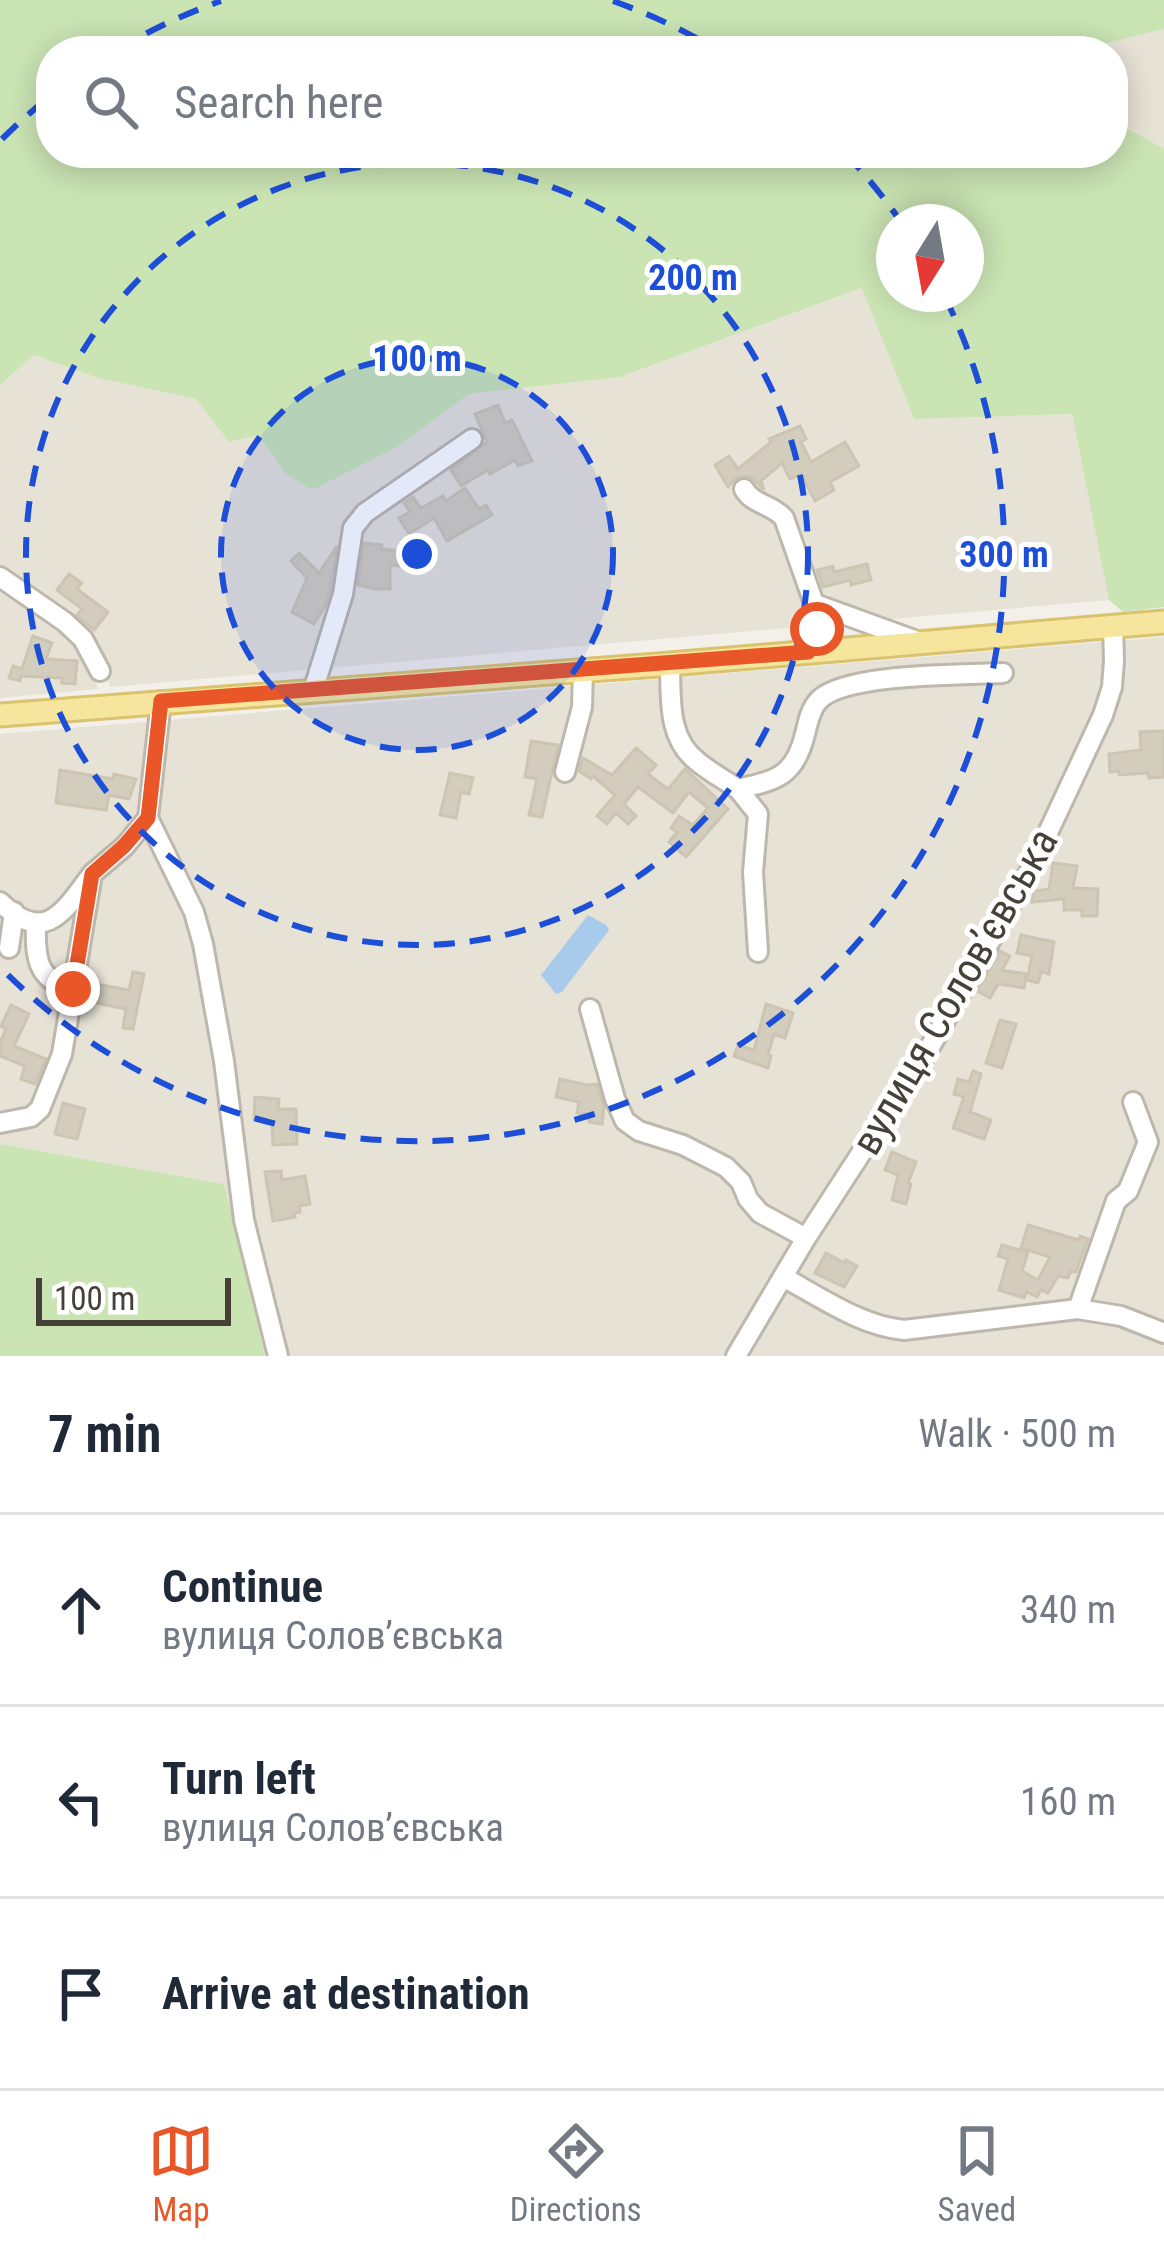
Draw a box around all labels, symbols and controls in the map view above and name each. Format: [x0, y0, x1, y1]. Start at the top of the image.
search box [36, 36, 1128, 168]
icon: search [78, 69, 144, 135]
text: Search here [174, 76, 383, 129]
north arrow [876, 204, 984, 312]
text: 200 m [648, 257, 738, 299]
text: 100 m [372, 338, 462, 380]
centre of rings [396, 533, 438, 575]
text: 300 m [959, 534, 1049, 576]
route start [790, 602, 844, 656]
street label: вулиця Соловʼєвська [841, 820, 1068, 1163]
route end [46, 962, 100, 1016]
scale bar [36, 1272, 231, 1325]
text: 100 m [54, 1279, 135, 1318]
text: 7 min [48, 1405, 161, 1464]
text: Walk · 500 m [918, 1411, 1116, 1457]
text: Continue [162, 1560, 323, 1613]
icon: ahead [48, 1577, 114, 1643]
text: 340 m [1020, 1587, 1116, 1633]
text: вулиця Соловʼєвська [162, 1613, 504, 1659]
text: Turn left [162, 1752, 316, 1805]
icon: left [48, 1769, 114, 1835]
text: 160 m [1020, 1779, 1116, 1825]
text: вулиця Соловʼєвська [162, 1805, 504, 1851]
icon: arrive [48, 1961, 114, 2027]
text: Arrive at destination [162, 1967, 530, 2020]
tab: Map [148, 2118, 214, 2229]
tab: Directions [510, 2118, 642, 2229]
tab: Saved [938, 2118, 1016, 2229]

